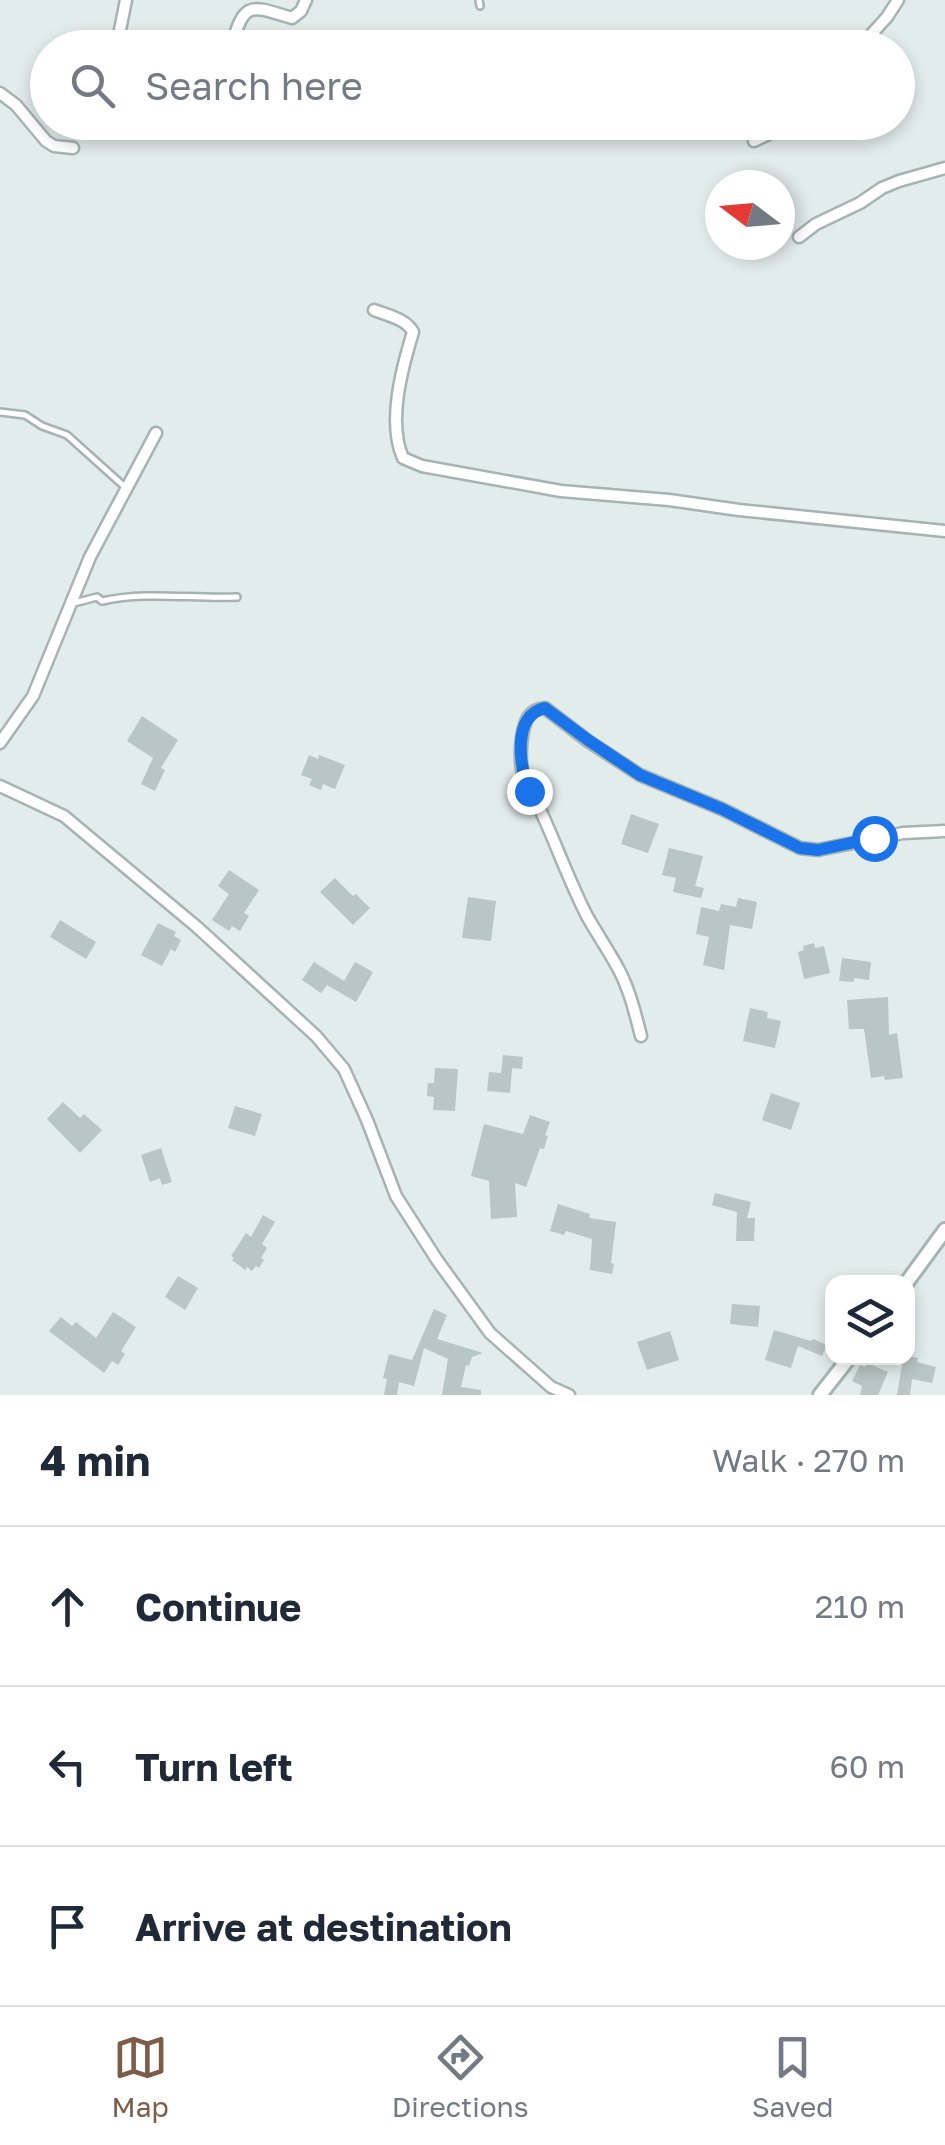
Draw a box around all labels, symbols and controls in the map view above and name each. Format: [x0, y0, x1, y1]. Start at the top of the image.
search box [30, 30, 915, 140]
icon: search [65, 58, 120, 113]
text: Search here [145, 63, 363, 108]
north arrow [705, 170, 795, 260]
route end [507, 769, 553, 815]
route start [852, 816, 898, 862]
map controls [825, 1275, 915, 1365]
button: layers [825, 1275, 915, 1365]
text: 4 min [40, 1435, 150, 1485]
text: Walk · 270 m [712, 1441, 905, 1479]
icon: ahead [40, 1579, 95, 1634]
text: Continue [135, 1584, 301, 1629]
text: 210 m [815, 1587, 905, 1625]
icon: left [40, 1739, 95, 1794]
text: Turn left [135, 1744, 293, 1789]
text: 60 m [829, 1747, 905, 1785]
icon: arrive [40, 1899, 95, 1954]
text: Arrive at destination [135, 1904, 512, 1949]
tab: Map [112, 2030, 169, 2123]
tab: Directions [392, 2030, 529, 2123]
tab: Saved [752, 2030, 833, 2123]

